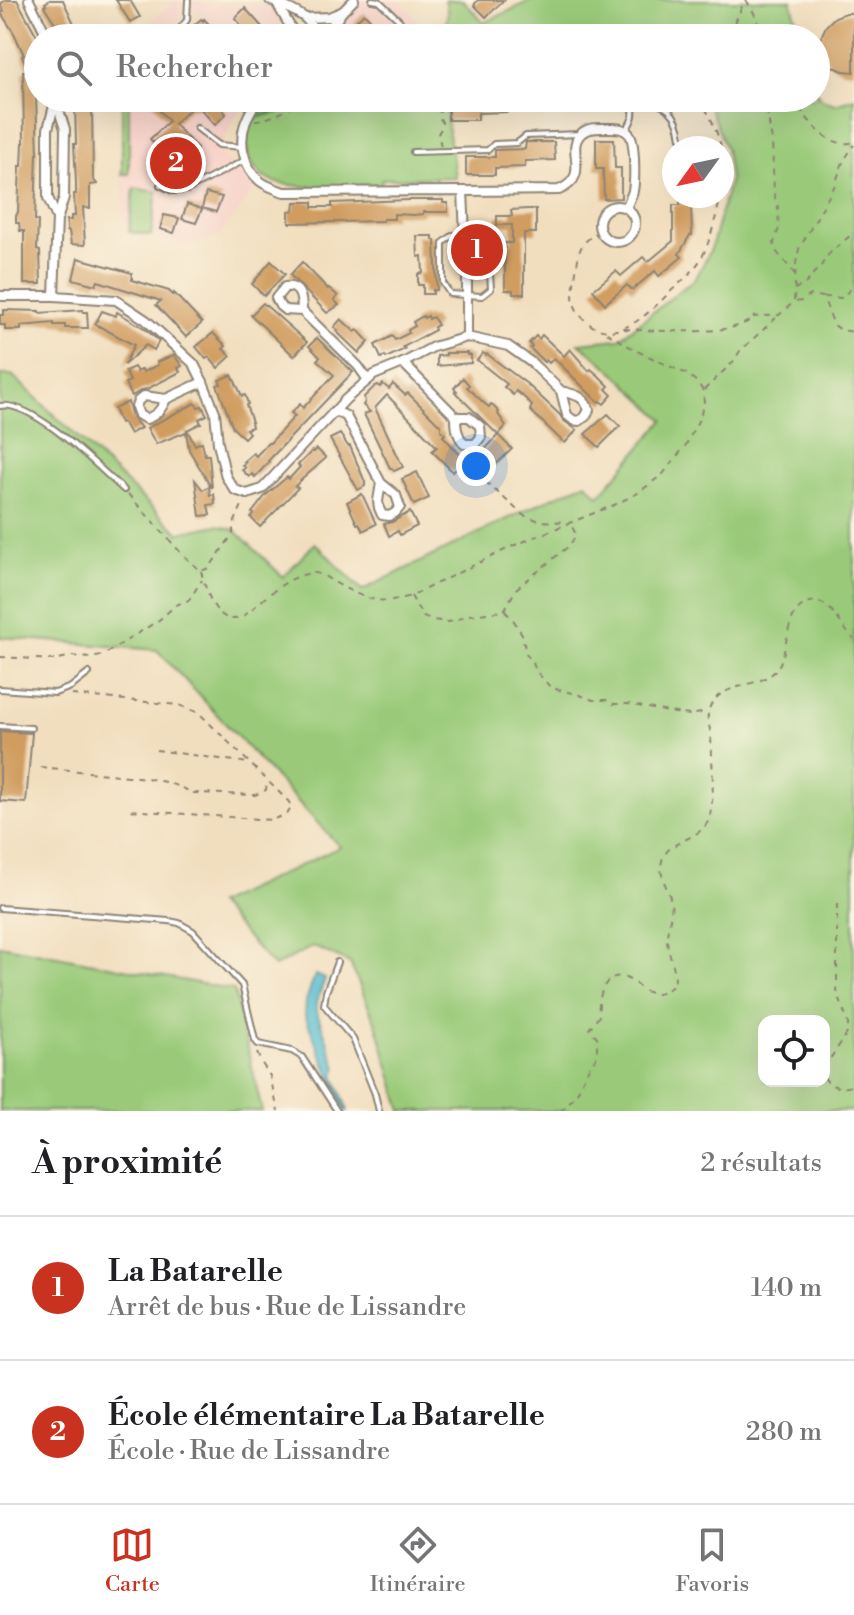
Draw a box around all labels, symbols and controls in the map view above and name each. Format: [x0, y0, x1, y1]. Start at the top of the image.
search box [24, 24, 830, 112]
icon: search [52, 46, 96, 90]
text: Rechercher [116, 49, 273, 87]
pin: 2 [150, 133, 202, 193]
north arrow [662, 136, 734, 208]
pin: 1 [451, 220, 503, 280]
your location [456, 446, 496, 486]
map controls [758, 1015, 830, 1087]
button: locate [758, 1015, 830, 1087]
text: À proximité [32, 1142, 222, 1184]
text: 2 résultats [700, 1147, 822, 1179]
text: La Batarelle [108, 1253, 283, 1291]
text: 1 [52, 1272, 64, 1304]
text: 140 m [751, 1272, 822, 1304]
text: Arrêt de bus · Rue de Lissandre [108, 1291, 466, 1323]
text: École élémentaire La Batarelle [108, 1397, 545, 1435]
text: 2 [50, 1416, 66, 1448]
text: 280 m [746, 1416, 822, 1448]
text: École · Rue de Lissandre [108, 1435, 390, 1467]
tab: Carte [105, 1523, 160, 1598]
tab: Itinéraire [370, 1523, 466, 1598]
tab: Favoris [675, 1523, 749, 1598]

